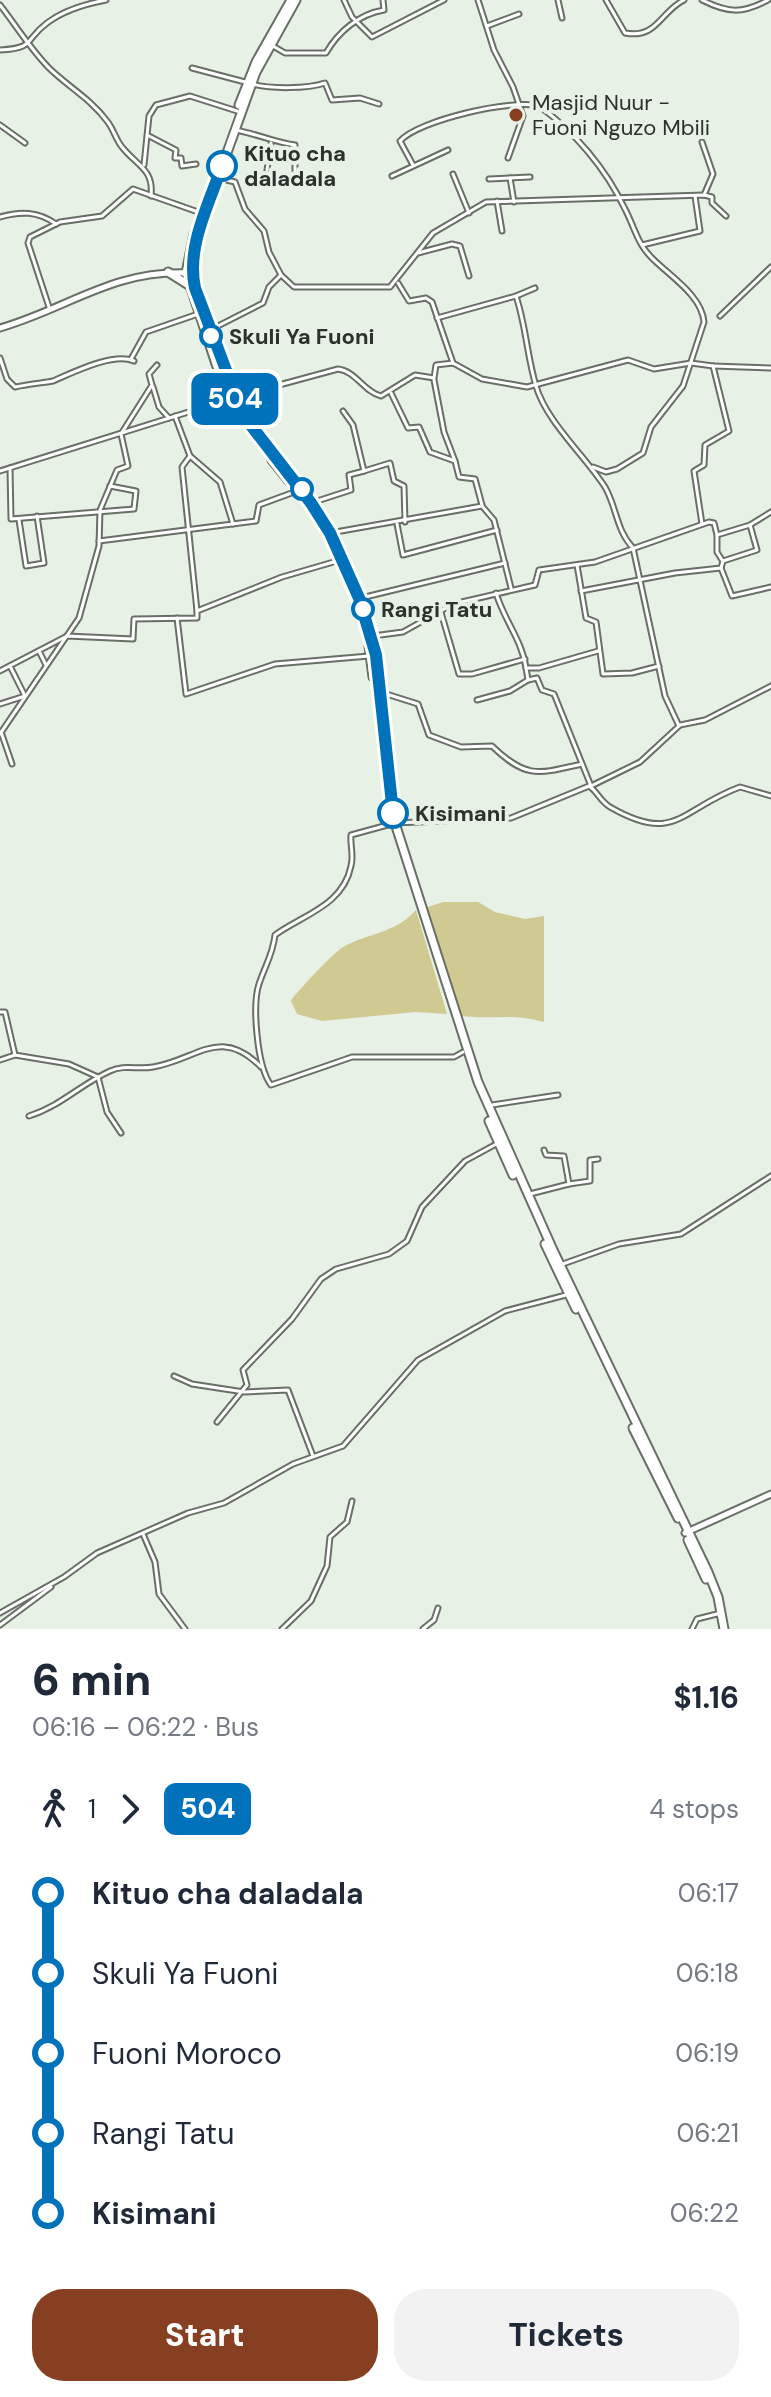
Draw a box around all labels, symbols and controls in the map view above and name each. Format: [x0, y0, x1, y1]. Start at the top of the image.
place label: Masjid Nuur - Fuoni Nguzo Mbili [532, 88, 710, 142]
marker: Masjid Nuur - Fuoni Nguzo Mbili [507, 106, 525, 124]
place label: Kituo cha daladala [244, 139, 346, 193]
marker: Kituo cha daladala [207, 151, 237, 181]
place label: Skuli Ya Fuoni [229, 322, 375, 351]
marker: Skuli Ya Fuoni [200, 325, 222, 347]
line badge: 504 [189, 373, 281, 425]
text: 504 [207, 380, 263, 417]
unlabelled marker [291, 478, 313, 500]
place label: Rangi Tatu [381, 595, 492, 624]
marker: Rangi Tatu [352, 598, 374, 620]
marker: Kisimani [378, 798, 408, 828]
place label: Kisimani [415, 799, 506, 828]
text: 6 min [32, 1651, 151, 1709]
text: $1.16 [673, 1678, 739, 1717]
text: 06:16 – 06:22 · Bus [32, 1710, 259, 1744]
icon: walk [32, 1787, 76, 1831]
icon: forward [108, 1787, 152, 1831]
text: 504 [180, 1790, 235, 1827]
text: 1 [88, 1792, 96, 1826]
text: 4 stops [649, 1792, 739, 1826]
text: Kituo cha daladala [92, 1874, 364, 1913]
text: 06:17 [678, 1876, 739, 1910]
text: Skuli Ya Fuoni [92, 1954, 279, 1993]
text: 06:18 [676, 1956, 739, 1990]
text: Fuoni Moroco [92, 2034, 282, 2073]
text: 06:19 [675, 2036, 739, 2070]
text: Rangi Tatu [92, 2114, 234, 2153]
text: 06:21 [677, 2116, 739, 2150]
text: Kisimani [92, 2194, 217, 2233]
text: 06:22 [670, 2196, 739, 2230]
button: Start [32, 2289, 378, 2381]
button: Tickets [394, 2289, 739, 2381]

